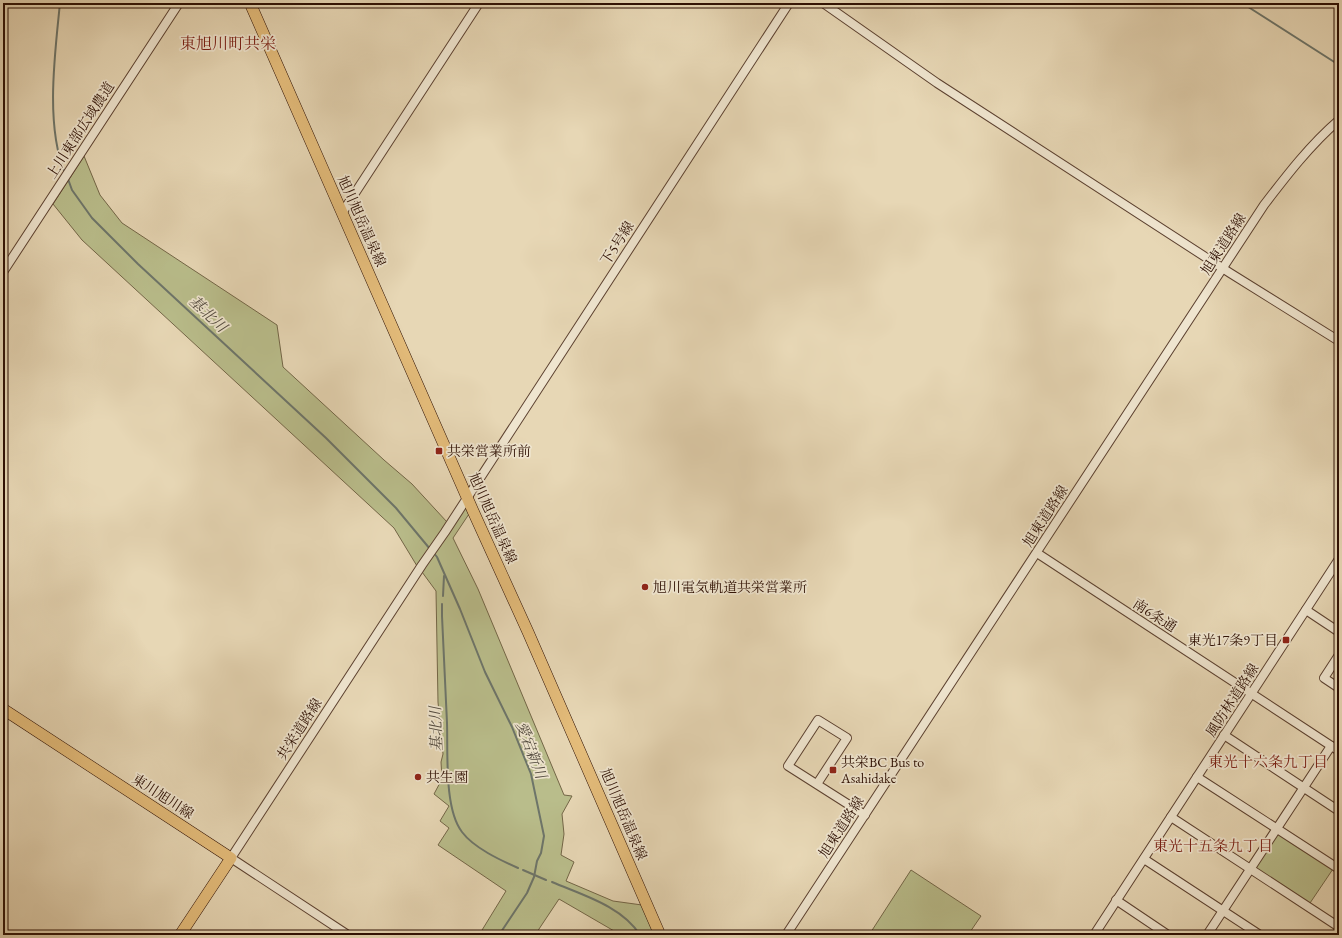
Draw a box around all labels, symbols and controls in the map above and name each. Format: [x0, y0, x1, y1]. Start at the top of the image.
district label: 東旭川町共栄 [180, 33, 276, 54]
street label: 上川東部広域農道 [42, 78, 118, 182]
street label: 旭川旭岳温泉線 [334, 173, 390, 269]
street label: 旭東道路線 [1196, 210, 1250, 278]
street label: 下5号線 [596, 218, 638, 268]
water label: 基北川 [185, 291, 233, 337]
place label: 共栄営業所前 [447, 442, 531, 460]
marker: 共栄営業所前 [434, 446, 444, 456]
street label: 旭川旭岳温泉線 [465, 470, 521, 566]
street label: 旭東道路線 [1018, 482, 1072, 550]
place label: 旭川電気軌道共栄営業所 [653, 578, 807, 596]
marker: 旭川電気軌道共栄営業所 [640, 582, 650, 592]
street label: 南6条通 [1130, 594, 1180, 636]
place label: 東光17条9丁目 [1188, 631, 1278, 649]
marker: 東光17条9丁目 [1281, 635, 1291, 645]
street label: 風防林道路線 [1202, 660, 1262, 740]
street label: 共栄道路線 [272, 695, 326, 763]
water label: 基北川 [425, 704, 446, 752]
water label: 愛宕新川 [512, 718, 552, 783]
district label: 東光十六条九丁目 [1208, 752, 1328, 771]
place label: 共栄BC Bus to Asahidake [840, 753, 924, 787]
street label: 旭川旭岳温泉線 [597, 765, 651, 863]
marker: 共栄BC Bus to Asahidake [828, 765, 838, 775]
place label: 共生園 [426, 768, 468, 786]
street label: 東川旭川線 [129, 769, 197, 823]
marker: 共生園 [413, 772, 423, 782]
street label: 旭東道路線 [814, 793, 868, 861]
district label: 東光十五条九丁目 [1153, 836, 1273, 855]

